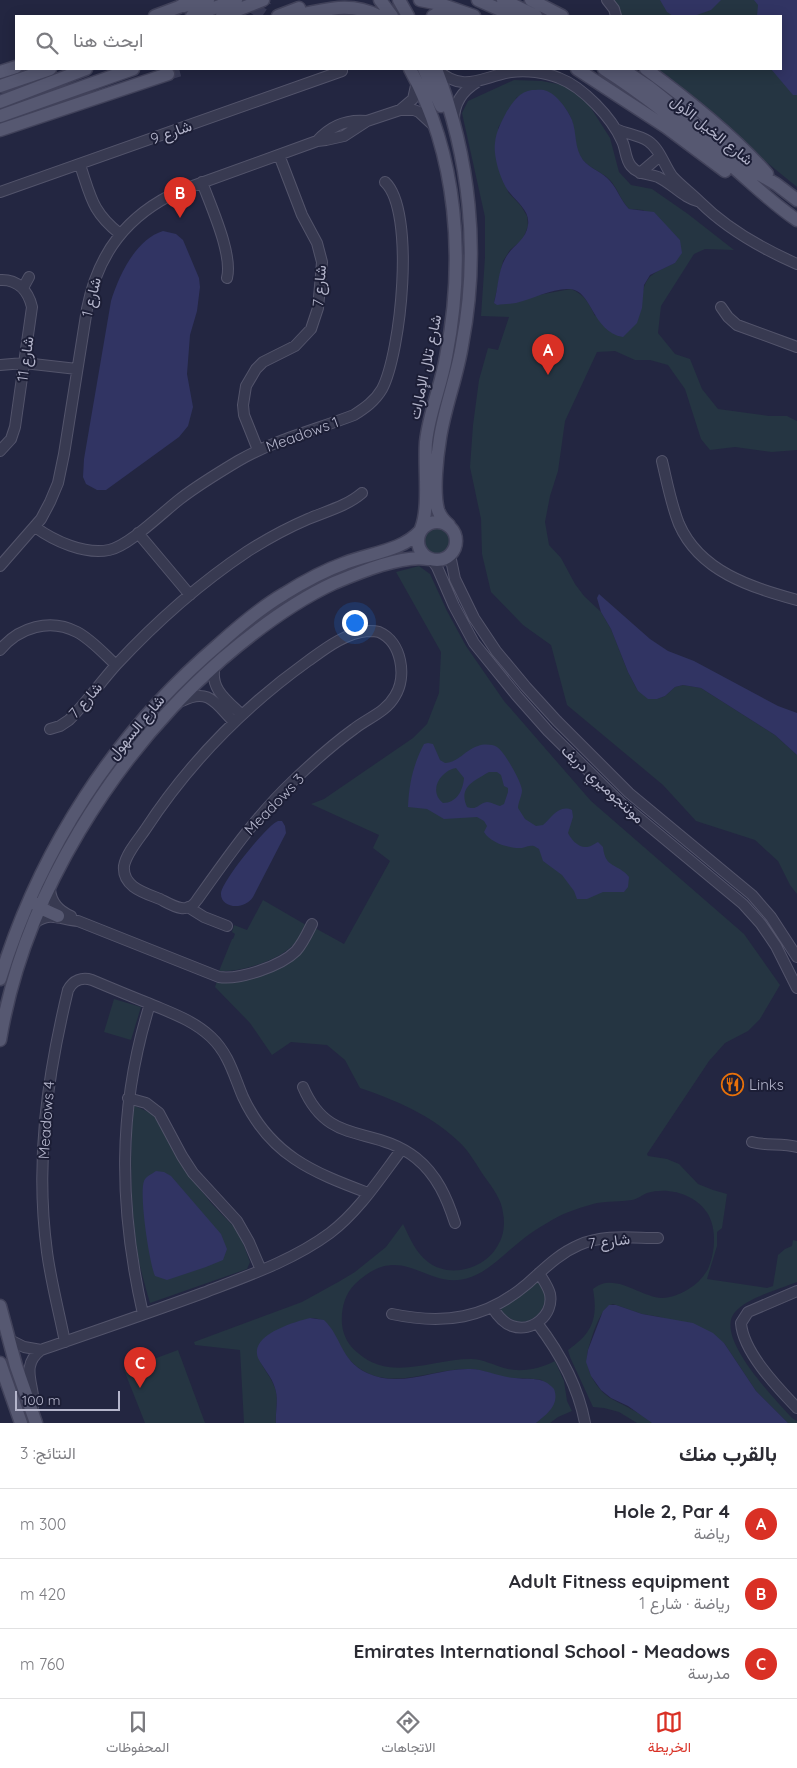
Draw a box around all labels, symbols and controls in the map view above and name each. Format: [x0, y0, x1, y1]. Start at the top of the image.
search box [15, 15, 782, 70]
text: ابحث هنا [73, 28, 143, 52]
icon: search [33, 29, 61, 57]
street label: شارع الخيل الأول [666, 91, 757, 171]
street label: شارع 9 [148, 116, 195, 150]
pin: B [164, 177, 196, 218]
street label: شارع 7 [308, 264, 332, 308]
street label: شارع 1 [77, 275, 107, 319]
street label: شارع تلال الإمارات [405, 313, 447, 422]
pin: A [532, 334, 564, 375]
street label: شارع 11 [12, 335, 40, 383]
street label: Meadows 1 [263, 412, 341, 456]
your location [342, 610, 368, 636]
street label: شارع 7 [64, 678, 108, 723]
street label: شارع السهول [104, 691, 170, 764]
street label: مونتجوميري دريف [555, 741, 648, 830]
street label: Meadows 3 [240, 769, 308, 839]
restaurant icon: Links [721, 1072, 745, 1096]
place label: Links [749, 1075, 784, 1094]
street label: Meadows 4 [34, 1080, 58, 1160]
street label: شارع 7 [587, 1229, 631, 1255]
pin: C [124, 1347, 156, 1388]
scale bar [15, 1388, 120, 1411]
text: 100 m [22, 1391, 60, 1409]
text: بالقرب منك [679, 1440, 777, 1466]
text: النتائج: 3 [20, 1443, 76, 1463]
text: Hole 2, Par 4 [614, 1499, 730, 1523]
text: 300 m [20, 1514, 66, 1534]
text: A [756, 1514, 766, 1534]
text: رياضة [694, 1523, 730, 1543]
text: Adult Fitness equipment [509, 1569, 730, 1593]
text: 420 m [20, 1584, 66, 1604]
text: B [756, 1584, 766, 1604]
text: رياضة · شارع 1 [639, 1593, 730, 1613]
text: Emirates International School - Meadows [353, 1639, 730, 1663]
text: 760 m [20, 1654, 65, 1674]
text: C [756, 1654, 766, 1674]
text: مدرسة [688, 1663, 730, 1683]
tab: المحفوظات [106, 1708, 169, 1760]
tab: الاتجاهات [381, 1708, 436, 1760]
tab: الخريطة [648, 1708, 691, 1760]

